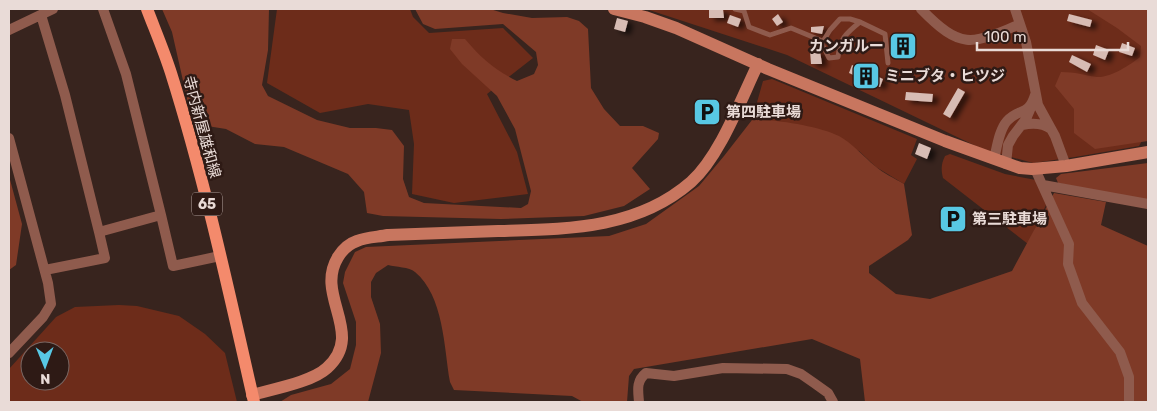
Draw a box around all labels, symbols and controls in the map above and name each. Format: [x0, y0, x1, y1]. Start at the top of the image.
scale bar [977, 20, 1128, 52]
text: 100 m [984, 28, 1026, 46]
building icon: カンガルー [888, 31, 918, 61]
place label: カンガルー [809, 37, 884, 55]
building icon: ミニブタ・ヒツジ [851, 61, 881, 91]
place label: ミニブタ・ヒツジ [885, 67, 1005, 85]
street label: 寺内新屋雄和線 [180, 74, 224, 180]
parking icon: 第四駐車場 [692, 97, 722, 127]
place label: 第四駐車場 [726, 103, 801, 121]
road number: 65 [192, 192, 222, 215]
parking icon: 第三駐車場 [938, 204, 968, 234]
place label: 第三駐車場 [972, 210, 1047, 228]
north arrow [20, 341, 70, 391]
text: N [40, 370, 50, 387]

